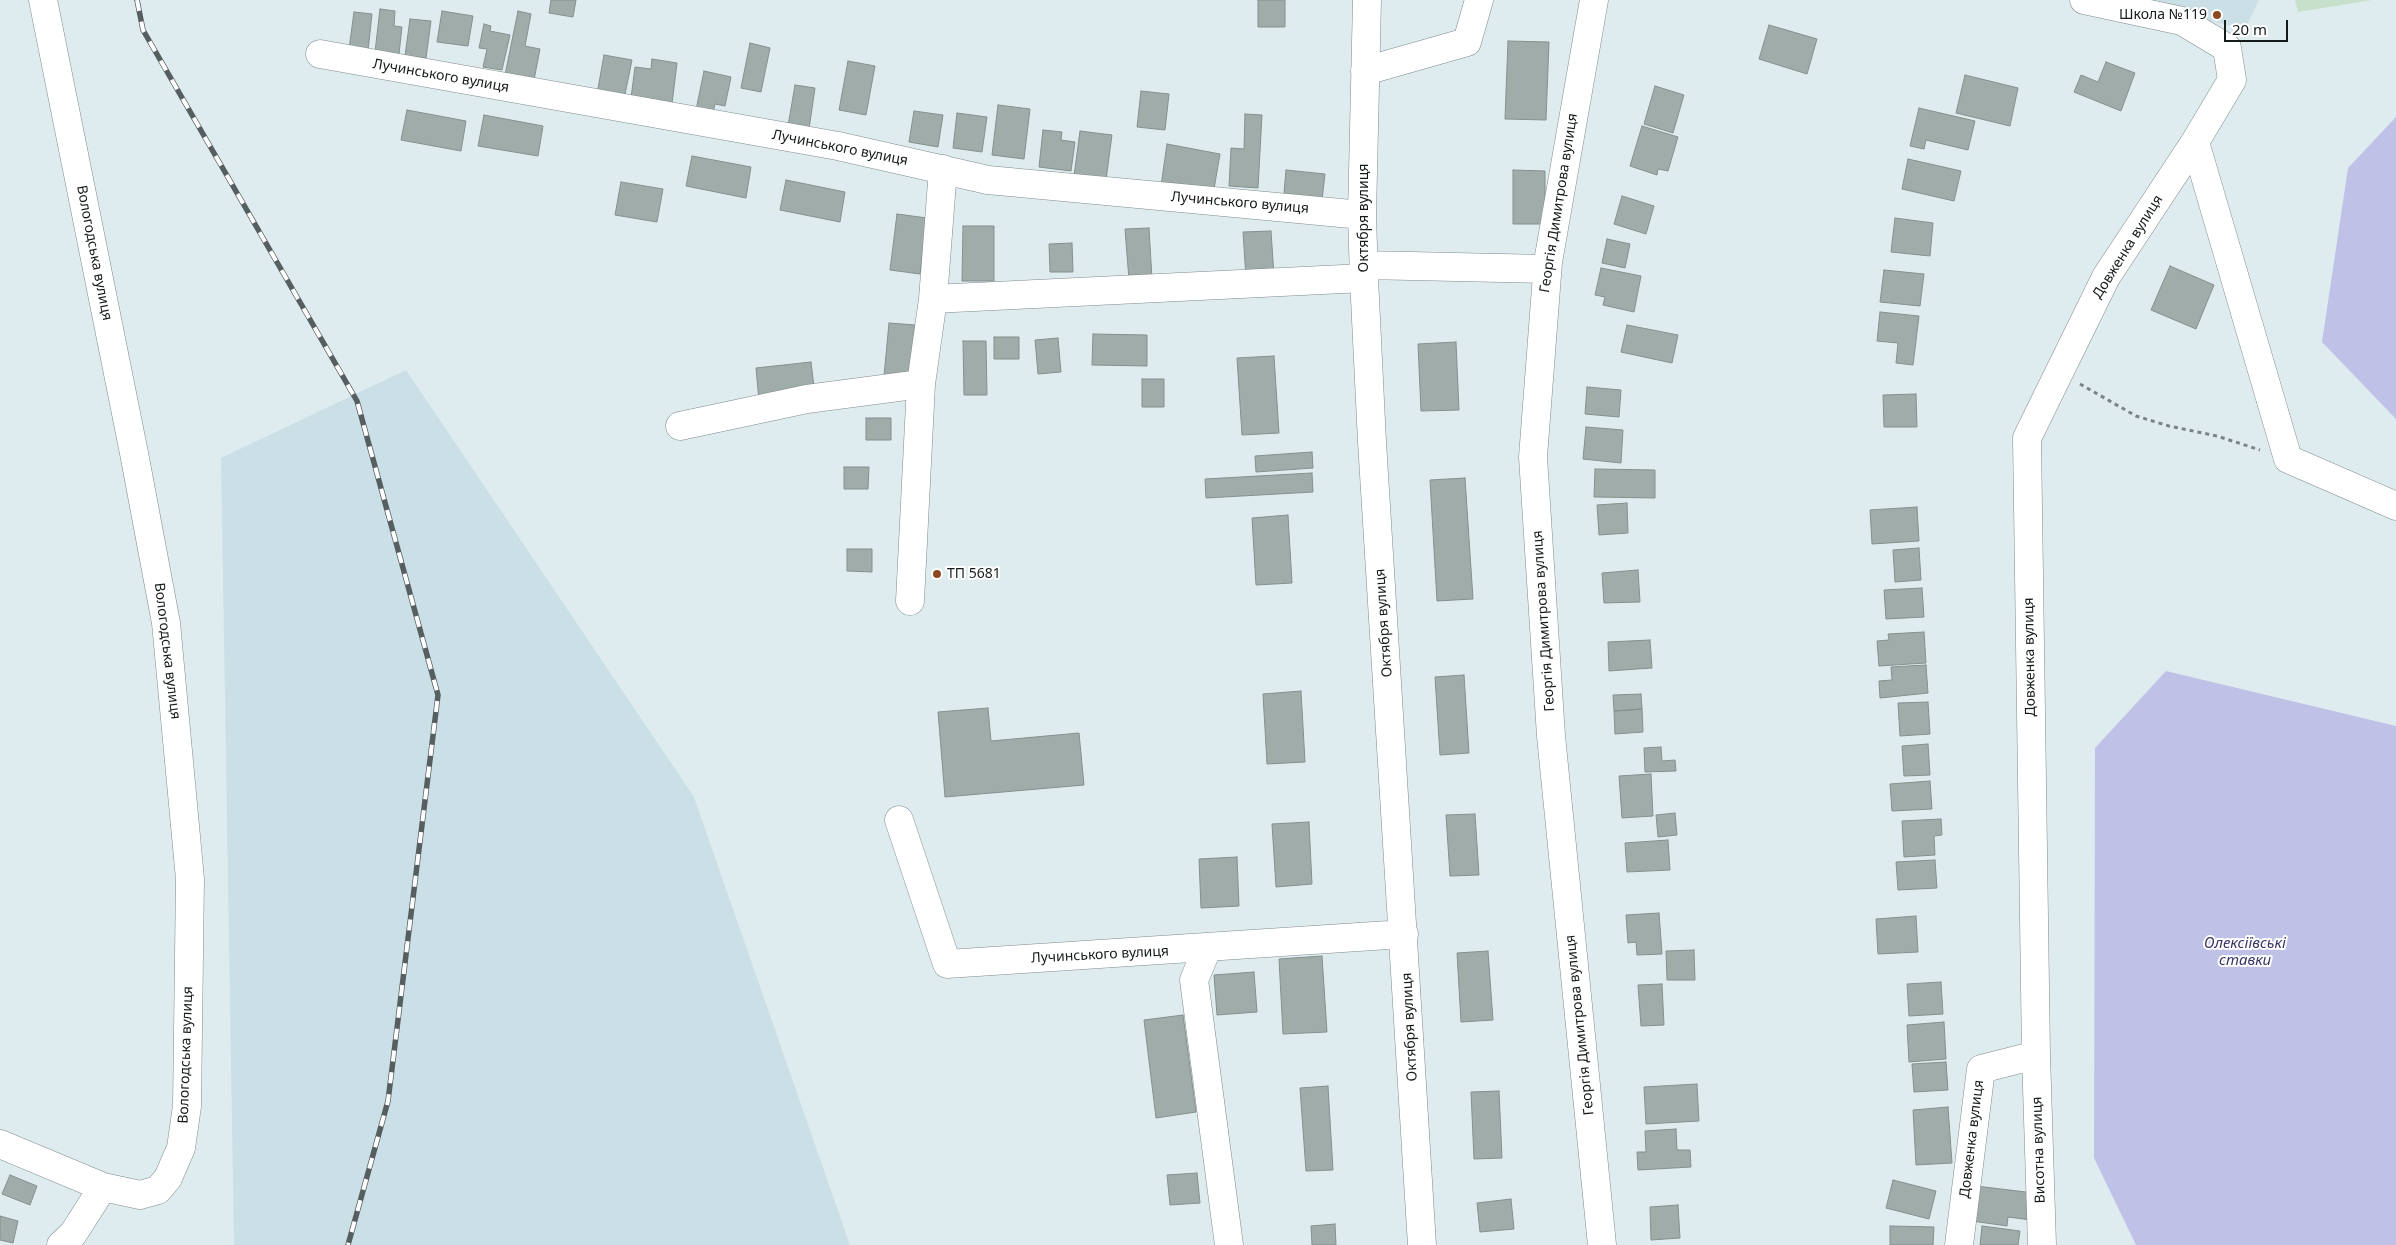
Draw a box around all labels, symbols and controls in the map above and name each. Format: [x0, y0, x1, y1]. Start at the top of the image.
place label: Школа №119 [2119, 7, 2207, 23]
marker: Школа №119 [2211, 9, 2223, 21]
scale bar [2226, 10, 2290, 42]
text: 20 m [2232, 19, 2267, 39]
street label: Лучинського вулиця [372, 56, 510, 96]
street label: Георгія Димитрова вулиця [1537, 112, 1581, 294]
street label: Лучинського вулиця [771, 127, 909, 169]
street label: Октября вулиця [1356, 164, 1372, 272]
street label: Вологодська вулиця [73, 184, 115, 322]
street label: Лучинського вулиця [1170, 189, 1310, 217]
street label: Довженка вулиця [2089, 192, 2167, 302]
street label: Георгія Димитрова вулиця [1529, 530, 1559, 712]
place label: ТП 5681 [947, 566, 1001, 582]
marker: ТП 5681 [931, 568, 943, 580]
street label: Октября вулиця [1372, 568, 1396, 678]
street label: Вологодська вулиця [150, 582, 184, 720]
street label: Довженка вулиця [2021, 597, 2039, 717]
street label: Георгія Димитрова вулиця [1562, 934, 1598, 1116]
water label: Олексіївські ставки [2204, 935, 2286, 970]
street label: Лучинського вулиця [1031, 943, 1169, 967]
street label: Октября вулиця [1399, 972, 1421, 1082]
street label: Вологодська вулиця [175, 986, 197, 1124]
street label: Довженка вулиця [1956, 1079, 1988, 1199]
street label: Висотна вулиця [2029, 1096, 2049, 1204]

